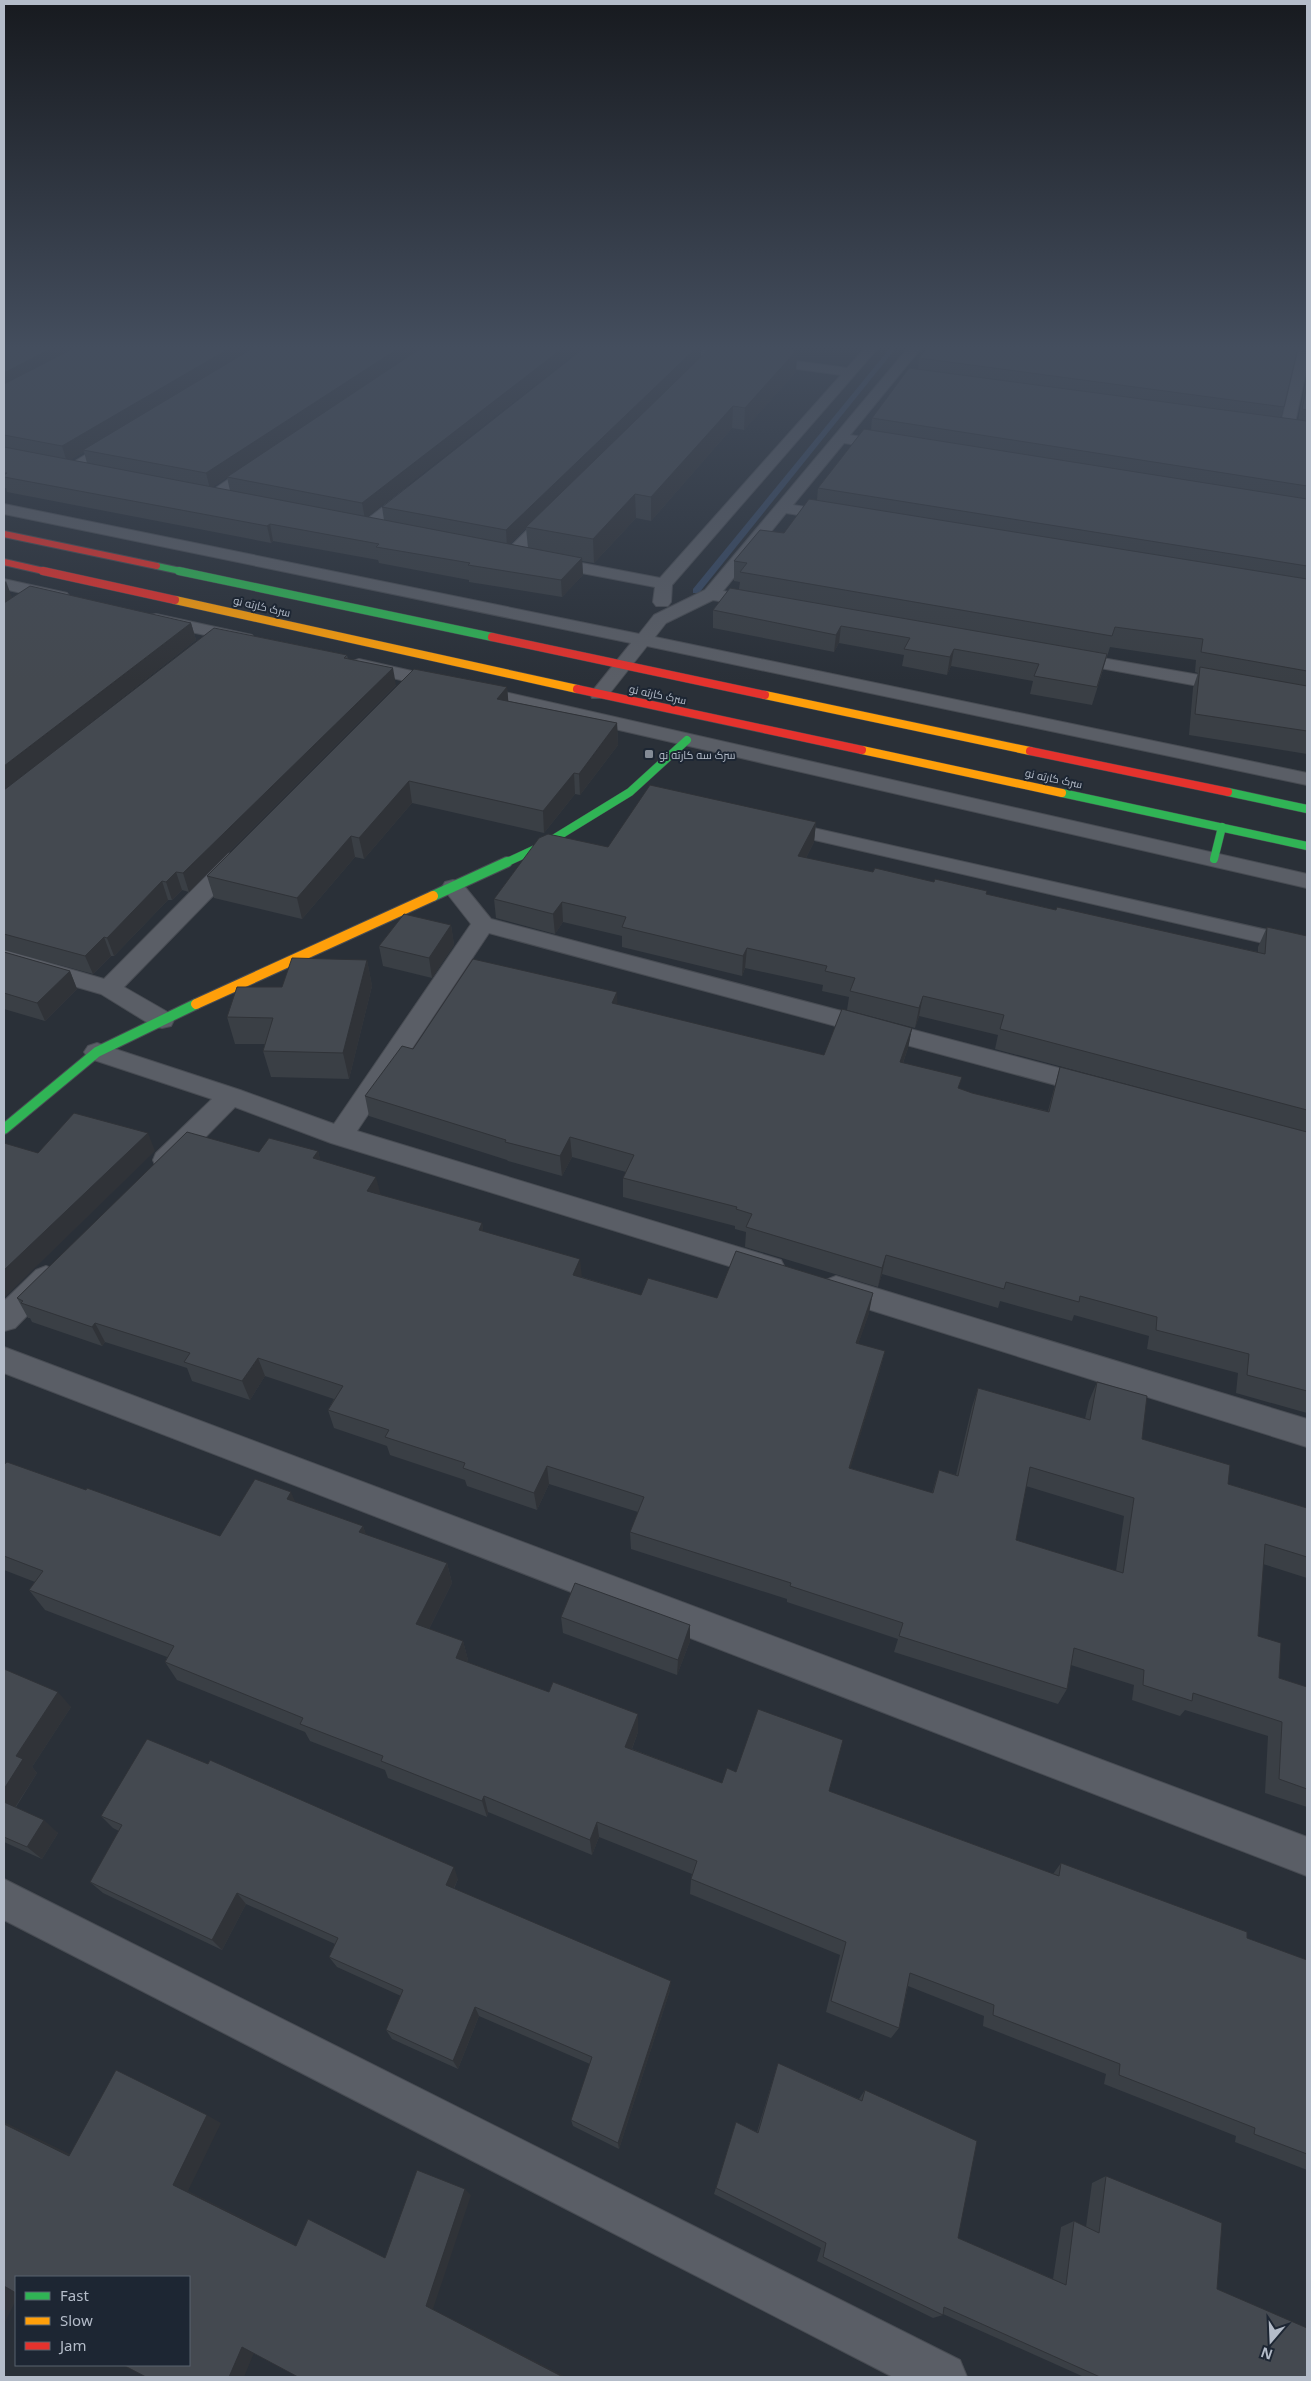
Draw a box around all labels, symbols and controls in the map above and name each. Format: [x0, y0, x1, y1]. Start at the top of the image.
street label: سرک کارته نو [232, 592, 292, 620]
street label: سرک کارته نو [628, 681, 688, 707]
place label: سرک سه کارته نو [659, 747, 735, 762]
marker: سرک سه کارته نو [643, 748, 655, 760]
street label: سرک کارته نو [1024, 765, 1084, 791]
legend [15, 2276, 190, 2366]
text: Fast [60, 2285, 89, 2305]
text: Slow [60, 2310, 93, 2330]
north arrow [1246, 2316, 1296, 2366]
text: Jam [58, 2335, 87, 2355]
text: N [1258, 2343, 1275, 2365]

